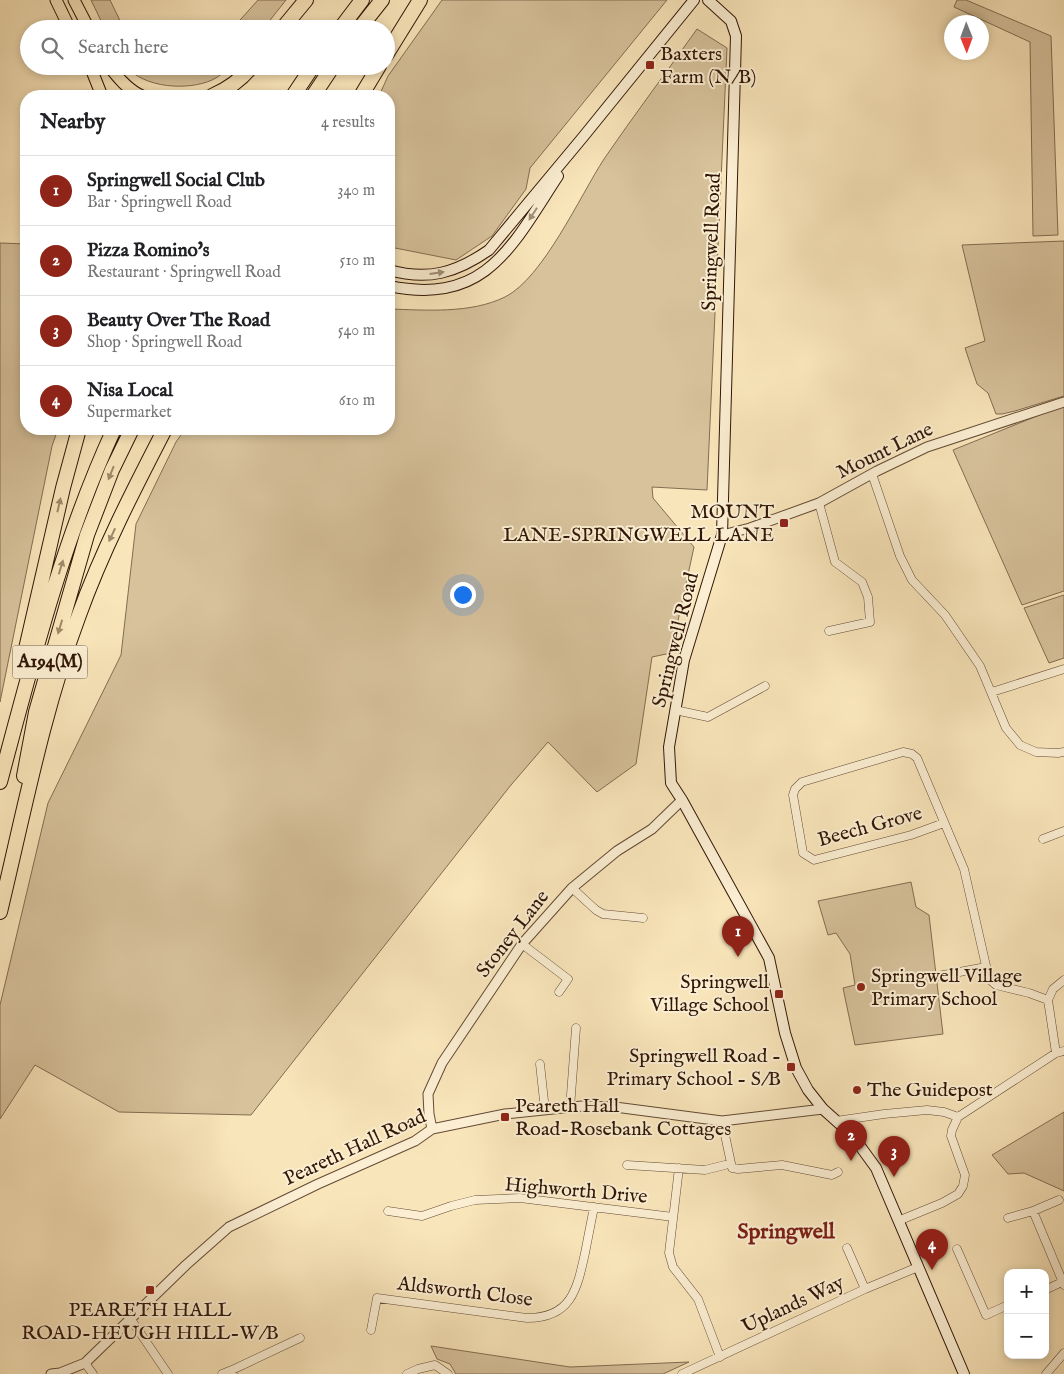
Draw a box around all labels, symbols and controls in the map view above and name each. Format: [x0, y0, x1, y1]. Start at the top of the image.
north arrow [944, 15, 989, 60]
search box [20, 20, 395, 75]
icon: search [38, 34, 66, 62]
text: Search here [78, 36, 169, 60]
place label: Baxters Farm (N/B) [660, 42, 756, 90]
marker: Baxters Farm (N/B) [644, 59, 656, 71]
text: Nearby [40, 109, 105, 136]
text: 4 results [321, 113, 375, 133]
text: Springwell Social Club [87, 169, 265, 193]
street label: Springwell Road [697, 172, 727, 312]
text: 1 [53, 181, 59, 201]
text: 340 m [337, 181, 375, 201]
text: Bar · Springwell Road [87, 193, 232, 213]
one-way arrow [528, 208, 537, 221]
text: Pizza Romino's [87, 239, 210, 263]
text: 2 [52, 251, 60, 271]
text: 510 m [340, 251, 375, 271]
text: Restaurant · Springwell Road [87, 263, 281, 283]
one-way arrow [429, 269, 445, 277]
text: Beauty Over The Road [87, 309, 270, 333]
text: 3 [53, 321, 59, 341]
text: 540 m [338, 321, 375, 341]
text: Shop · Springwell Road [87, 333, 242, 353]
text: Nisa Local [87, 379, 173, 403]
text: 4 [52, 391, 60, 411]
text: 610 m [339, 391, 375, 411]
text: Supermarket [87, 403, 172, 423]
street label: Mount Lane [833, 417, 937, 485]
one-way arrow [107, 466, 115, 480]
one-way arrow [55, 498, 63, 513]
place label: MOUNT LANE-SPRINGWELL LANE [503, 500, 774, 548]
marker: MOUNT LANE-SPRINGWELL LANE [778, 517, 790, 529]
one-way arrow [108, 528, 116, 542]
one-way arrow [58, 559, 65, 574]
street label: Springwell Road [647, 570, 705, 710]
your location [450, 582, 476, 608]
one-way arrow [55, 620, 63, 635]
road number: A194(M) [12, 646, 88, 679]
street label: Beech Grove [815, 801, 925, 853]
street label: Stoney Lane [471, 885, 555, 983]
pin: 1 [722, 916, 754, 957]
place label: Springwell Village Primary School [871, 964, 1022, 1012]
place label: Springwell Village School [649, 970, 770, 1018]
marker: Springwell Village Primary School [855, 981, 867, 993]
marker: Springwell Village School [773, 988, 785, 1000]
place label: Springwell Road - Primary School - S/B [606, 1044, 781, 1092]
marker: Springwell Road - Primary School - S/B [785, 1061, 797, 1073]
place label: The Guidepost [867, 1078, 993, 1103]
marker: The Guidepost [851, 1084, 863, 1096]
place label: Peareth Hall Road-Rosebank Cottages [515, 1094, 731, 1142]
street label: Peareth Hall Road [280, 1104, 430, 1192]
marker: Peareth Hall Road-Rosebank Cottages [499, 1111, 511, 1123]
pin: 2 [835, 1120, 867, 1161]
pin: 3 [878, 1136, 910, 1177]
street label: Highworth Drive [504, 1172, 648, 1210]
district label: Springwell [737, 1218, 836, 1246]
pin: 4 [916, 1229, 948, 1270]
map controls [1004, 1269, 1049, 1359]
button: + [1004, 1269, 1049, 1314]
street label: Uplands Way [738, 1270, 848, 1340]
street label: Aldsworth Close [395, 1271, 534, 1313]
marker: PEARETH HALL ROAD-HEUGH HILL-W/B [144, 1284, 156, 1296]
place label: PEARETH HALL ROAD-HEUGH HILL-W/B [21, 1298, 279, 1346]
button: − [1004, 1314, 1049, 1359]

